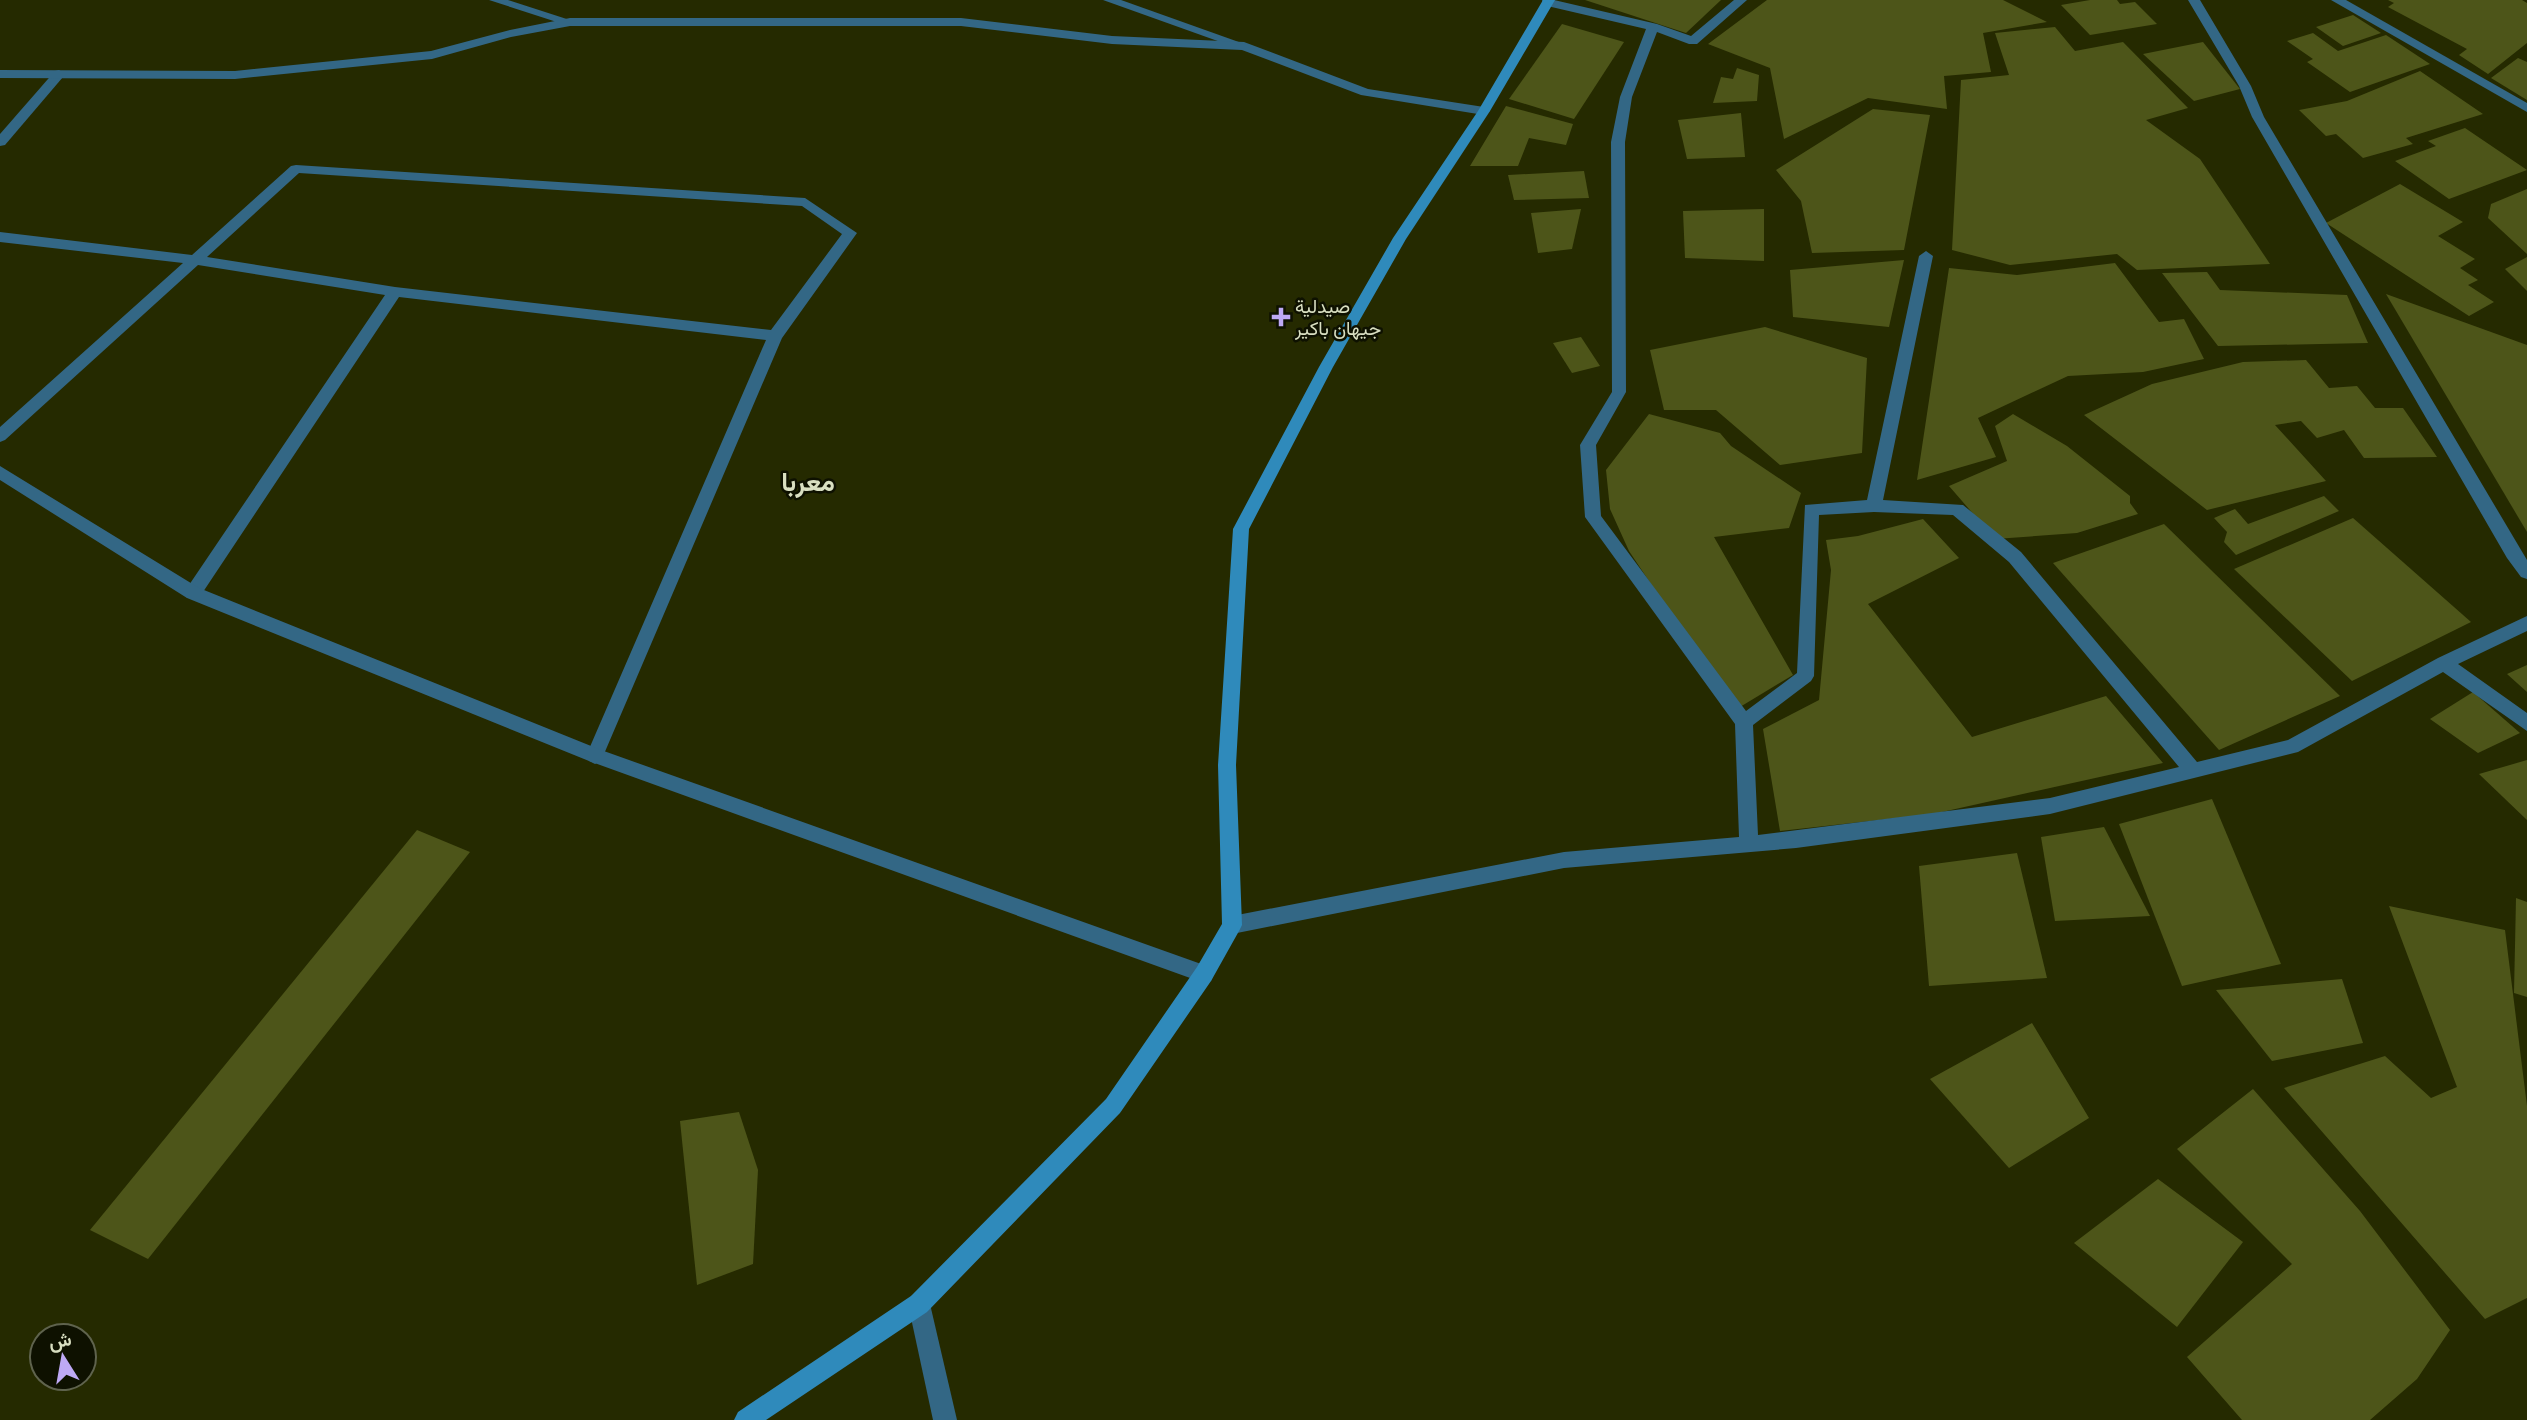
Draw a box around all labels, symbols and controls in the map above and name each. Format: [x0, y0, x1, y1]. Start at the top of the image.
place label: صيدلية جيهان باكير [1294, 295, 1381, 340]
marker: صيدلية جيهان باكير [1273, 309, 1289, 325]
district label: معربا [781, 467, 835, 498]
north arrow [28, 1322, 98, 1392]
text: ش [46, 1327, 73, 1354]

